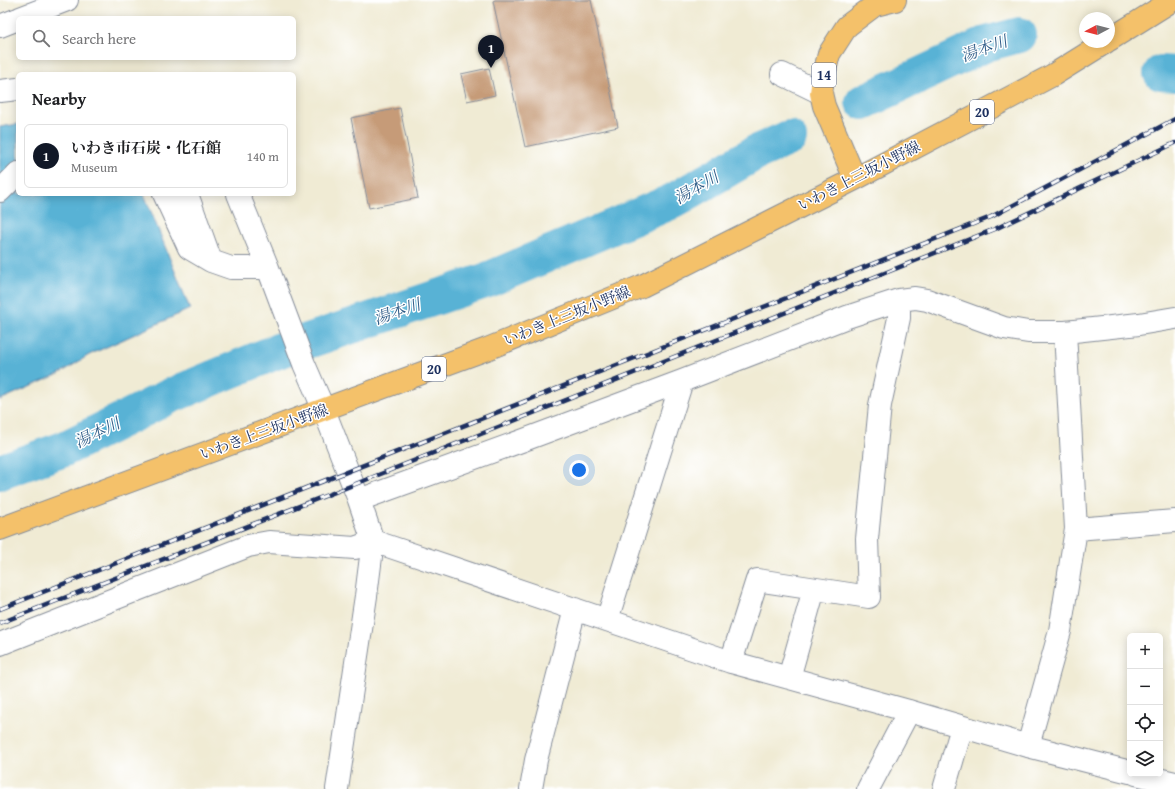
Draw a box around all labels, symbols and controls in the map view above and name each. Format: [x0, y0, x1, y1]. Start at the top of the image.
north arrow [1079, 12, 1115, 48]
search box [16, 16, 296, 60]
icon: search [30, 27, 52, 49]
text: Search here [62, 28, 136, 49]
water label: 湯本川 [957, 28, 1013, 67]
pin: 1 [478, 35, 504, 68]
road number: 14 [812, 63, 836, 87]
text: Nearby [32, 86, 86, 111]
road number: 20 [970, 100, 994, 124]
street label: いわき上三坂小野線 [794, 136, 924, 216]
text: いわき市石炭・化石館 [71, 137, 221, 158]
text: 1 [43, 147, 49, 166]
text: 140 m [247, 147, 279, 166]
text: Museum [71, 158, 118, 177]
water label: 湯本川 [669, 164, 725, 209]
street label: いわき上三坂小野線 [500, 281, 633, 351]
water label: 湯本川 [370, 291, 425, 330]
road number: 20 [422, 357, 446, 381]
street label: いわき上三坂小野線 [197, 399, 331, 464]
water label: 湯本川 [70, 410, 126, 453]
your location [569, 460, 589, 480]
map controls [1127, 633, 1163, 777]
button: + [1127, 633, 1163, 669]
button: − [1127, 669, 1163, 705]
button: locate [1127, 705, 1163, 741]
button: layers [1127, 741, 1163, 777]

